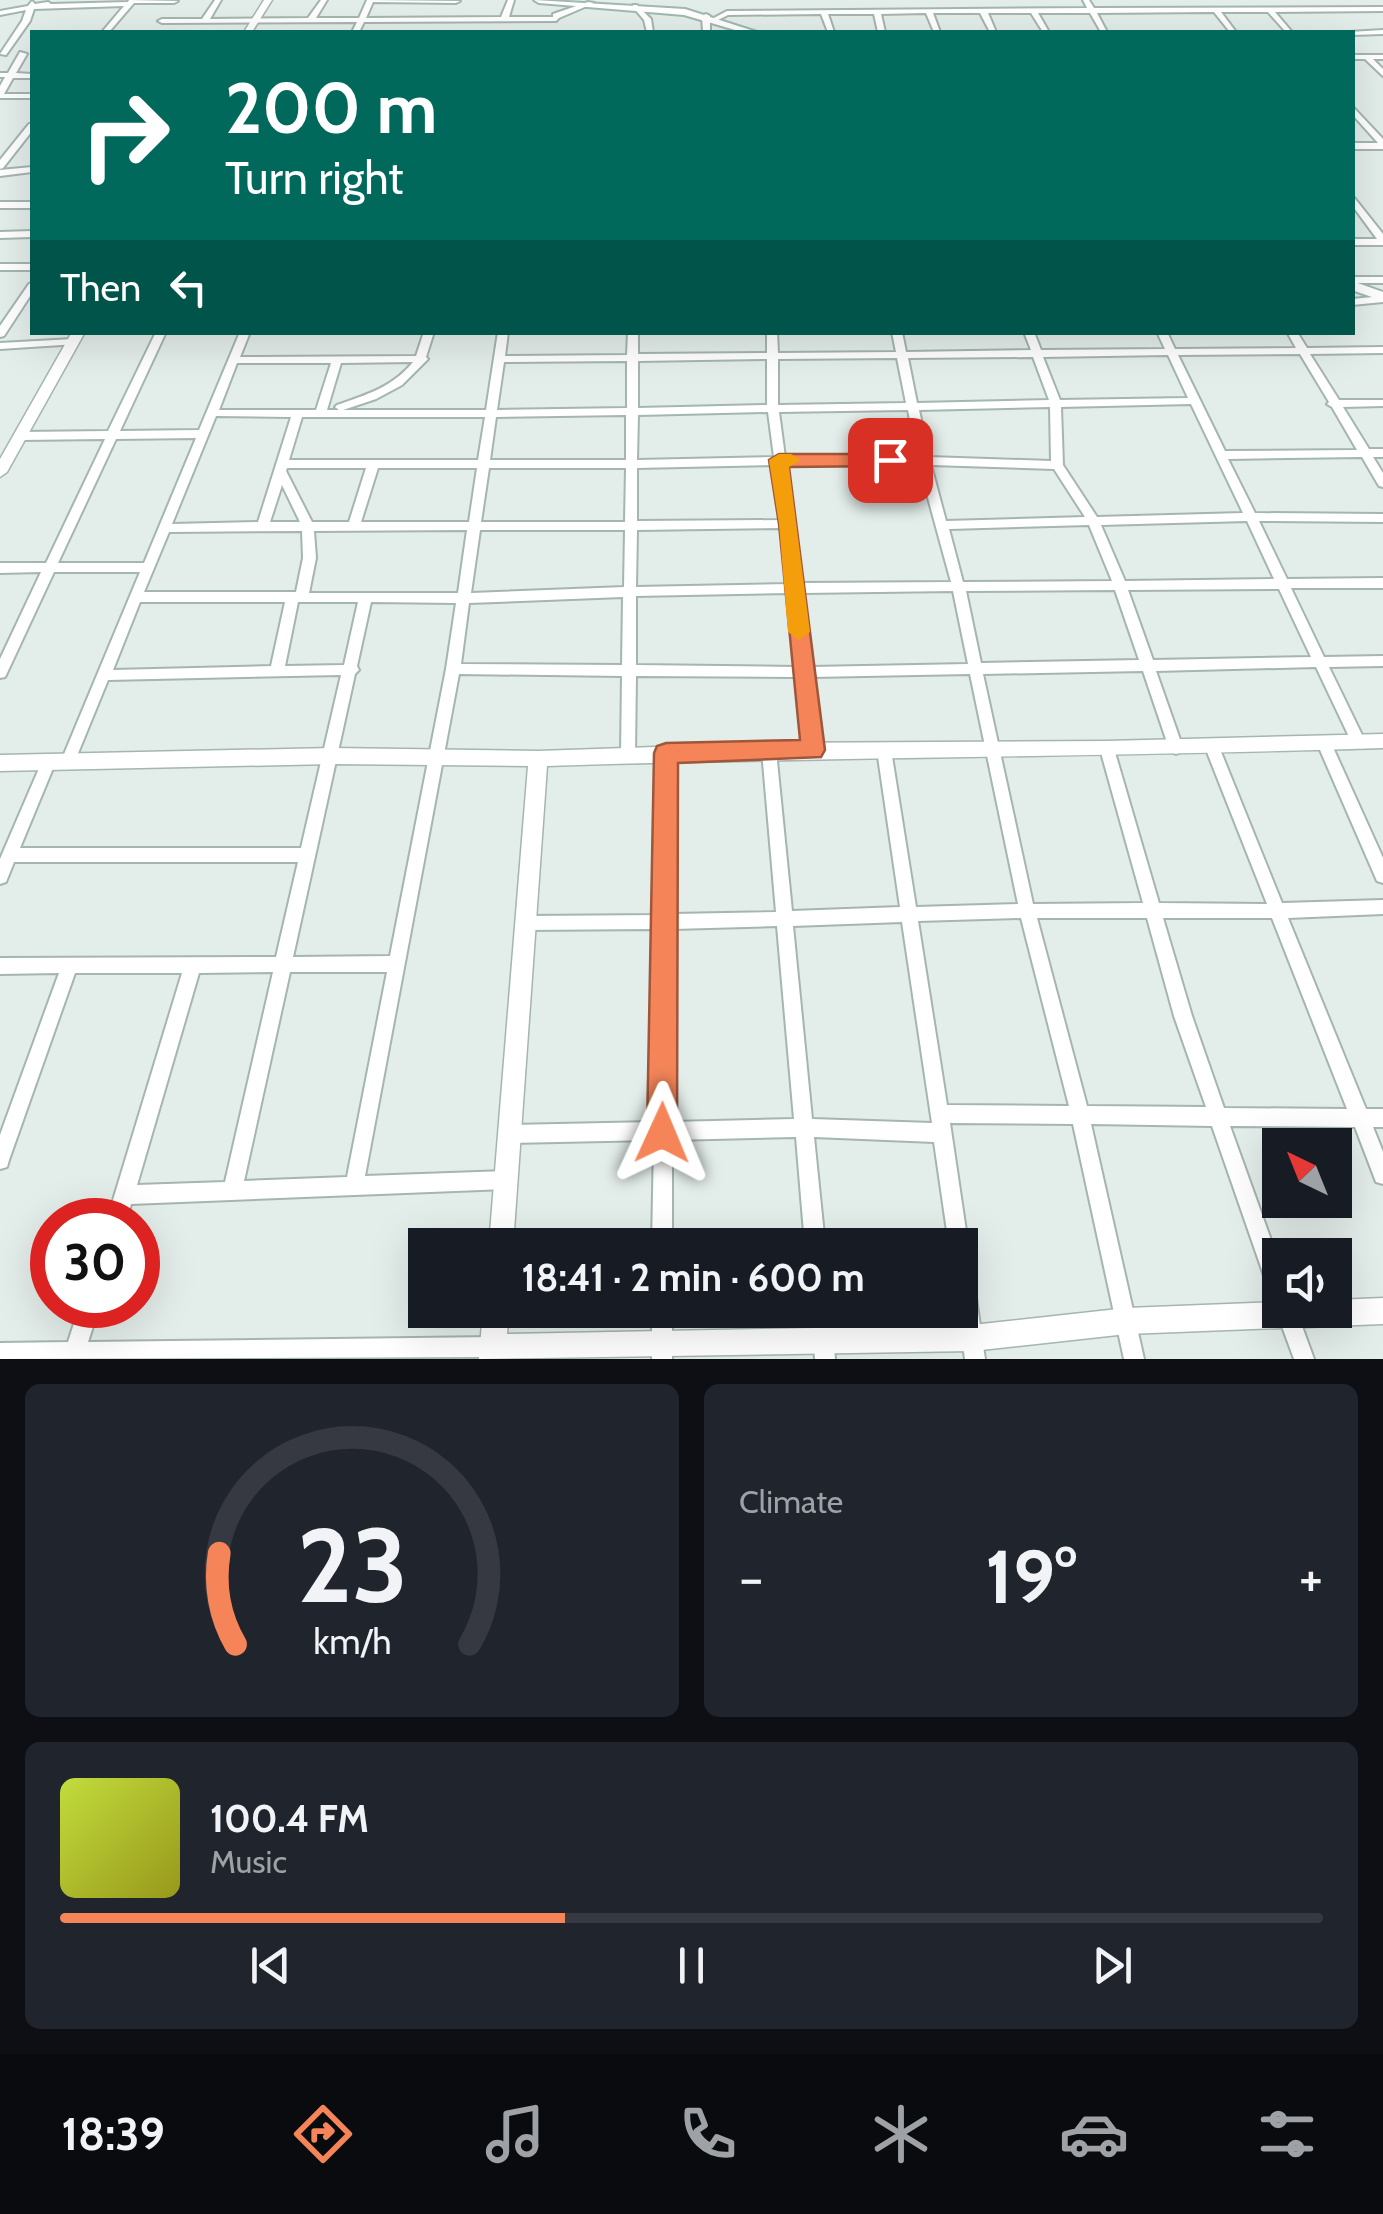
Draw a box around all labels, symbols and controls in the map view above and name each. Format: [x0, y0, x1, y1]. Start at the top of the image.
text: 200 m [225, 65, 437, 151]
icon: right [60, 70, 190, 200]
text: Turn right [225, 151, 404, 205]
icon: left [161, 260, 216, 315]
text: Then [60, 264, 141, 311]
pin [848, 418, 933, 503]
icon: arrive [863, 433, 918, 488]
position arrow [610, 1081, 714, 1185]
north arrow [1262, 1128, 1352, 1218]
map controls [1262, 1128, 1352, 1328]
speed limit sign: 30 [30, 1198, 160, 1328]
button: sound [1262, 1238, 1352, 1328]
text: 18:41 · 2 min · 600 m [522, 1254, 864, 1301]
text: Climate [739, 1482, 843, 1521]
text: 23 [296, 1502, 408, 1628]
text: 19° [985, 1531, 1077, 1622]
text: − [739, 1544, 763, 1611]
text: + [1299, 1544, 1323, 1611]
text: km/h [313, 1620, 391, 1663]
text: 100.4 FM [210, 1795, 369, 1842]
text: Music [210, 1842, 287, 1881]
icon: previous [243, 1938, 298, 1993]
icon: pause [664, 1938, 719, 1993]
icon: next [1085, 1938, 1140, 1993]
icon: directions [288, 2099, 358, 2169]
icon: music [480, 2099, 550, 2169]
icon: phone [673, 2099, 743, 2169]
icon: climate [866, 2099, 936, 2169]
icon: car [1059, 2099, 1129, 2169]
icon: filters [1252, 2099, 1322, 2169]
text: 18:39 [61, 2107, 165, 2161]

